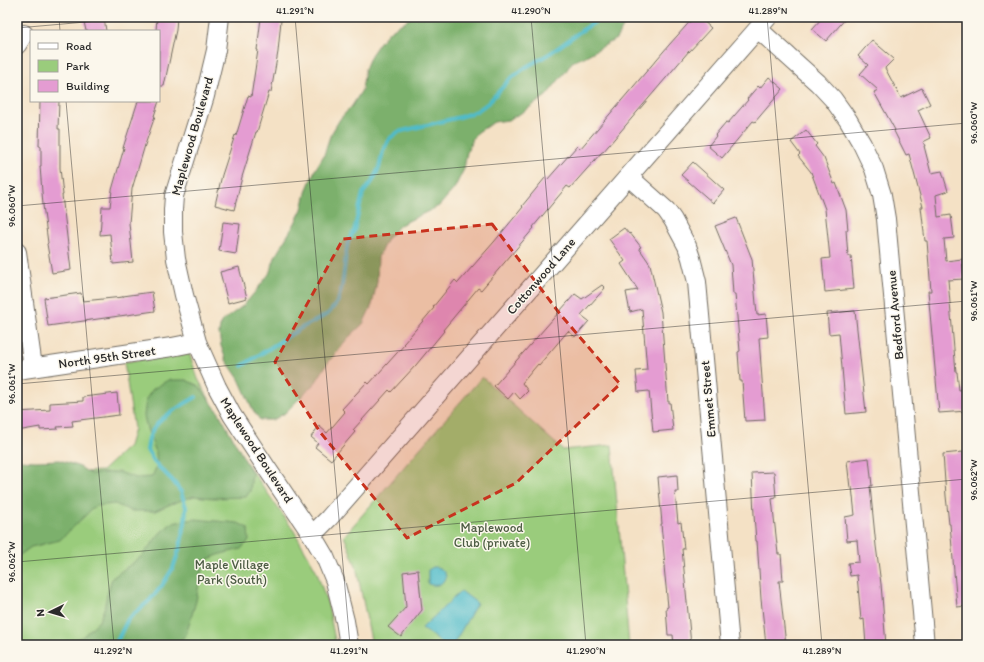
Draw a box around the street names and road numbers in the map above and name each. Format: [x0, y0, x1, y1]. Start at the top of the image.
street label: Maplewood Boulevard [168, 75, 216, 197]
street label: Cottonwood Lane [504, 235, 578, 317]
street label: Bedford Avenue [884, 270, 906, 360]
street label: North 95th Street [57, 343, 157, 371]
street label: Emmet Street [697, 360, 719, 438]
street label: Maplewood Boulevard [217, 395, 297, 506]

